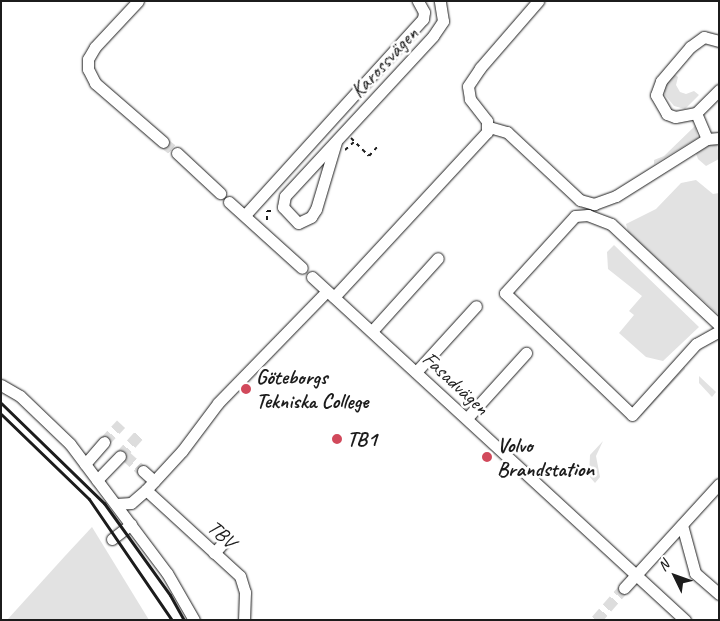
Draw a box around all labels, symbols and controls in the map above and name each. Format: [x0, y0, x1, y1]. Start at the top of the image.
street label: Karossvägen [345, 21, 423, 103]
street label: Fasadvägen [418, 346, 494, 420]
place label: Göteborgs Tekniska College [256, 364, 368, 414]
marker: Göteborgs Tekniska College [240, 383, 252, 395]
place label: TB1 [347, 426, 377, 452]
place label: Volvo Brandstation [497, 432, 594, 482]
marker: TB1 [331, 433, 343, 445]
marker: Volvo Brandstation [481, 451, 493, 463]
street label: TBV [202, 515, 242, 553]
north arrow [650, 551, 700, 601]
text: N [654, 557, 673, 575]

